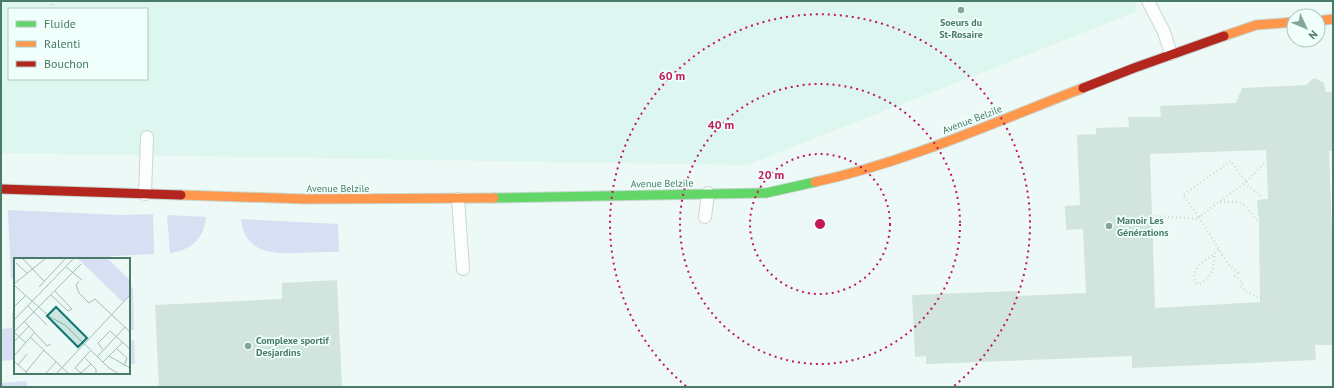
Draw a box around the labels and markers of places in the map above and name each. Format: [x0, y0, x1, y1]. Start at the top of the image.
marker: Soeurs du St-Rosaire [956, 5, 966, 15]
place label: Soeurs du St-Rosaire [939, 16, 983, 41]
place label: Manoir Les Générations [1117, 214, 1168, 239]
centre of rings [813, 217, 827, 231]
marker: Manoir Les Générations [1104, 221, 1114, 231]
place label: Complexe sportif Desjardins [256, 334, 329, 359]
marker: Complexe sportif Desjardins [243, 341, 253, 351]

